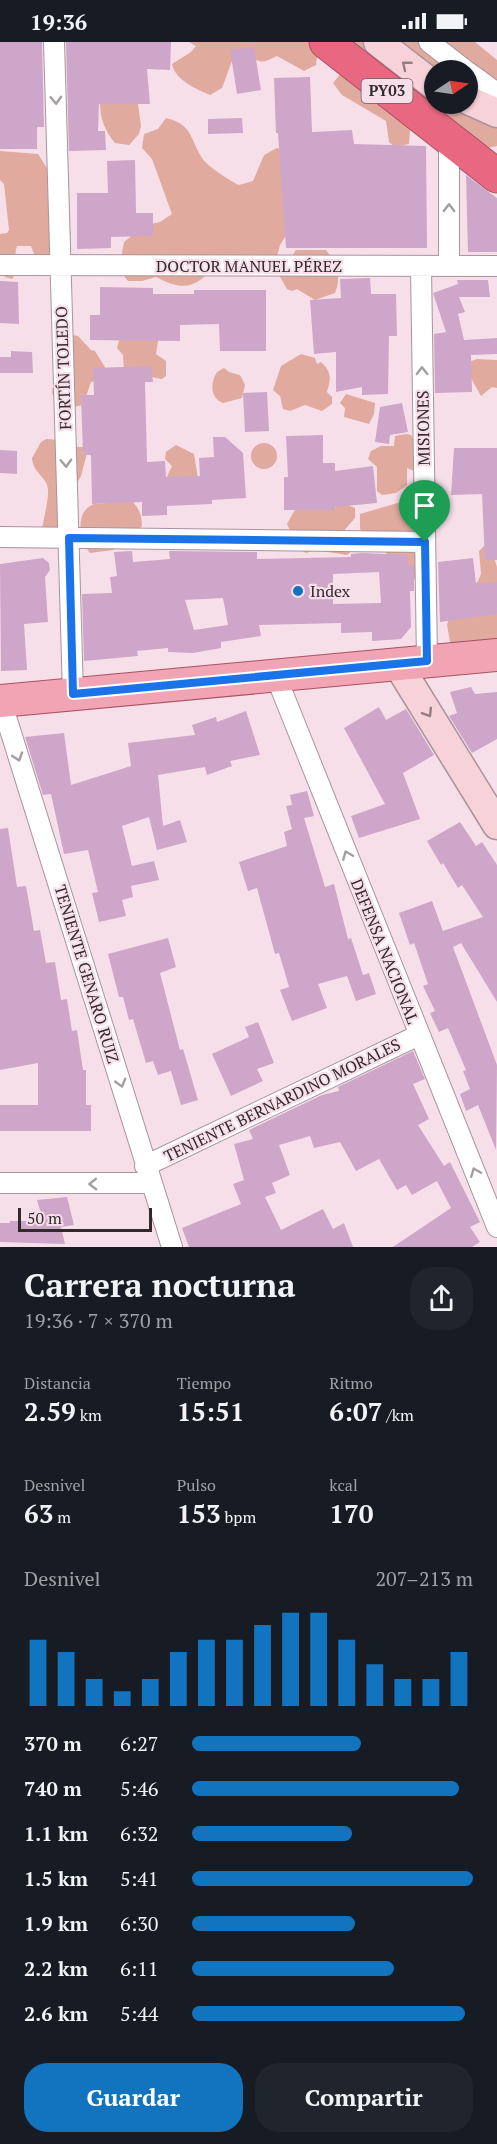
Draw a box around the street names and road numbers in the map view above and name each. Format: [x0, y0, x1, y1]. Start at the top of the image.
road number: PY03 [362, 79, 412, 103]
street label: DOCTOR MANUEL PÉREZ [156, 255, 342, 277]
street label: FORTÍN TOLEDO [50, 306, 76, 430]
street label: MISIONES [411, 390, 435, 466]
street label: DEFENSA NACIONAL [346, 875, 424, 1027]
street label: TENIENTE GENARO RUIZ [49, 882, 125, 1066]
street label: TENIENTE BERNARDINO MORALES [160, 1033, 404, 1167]

